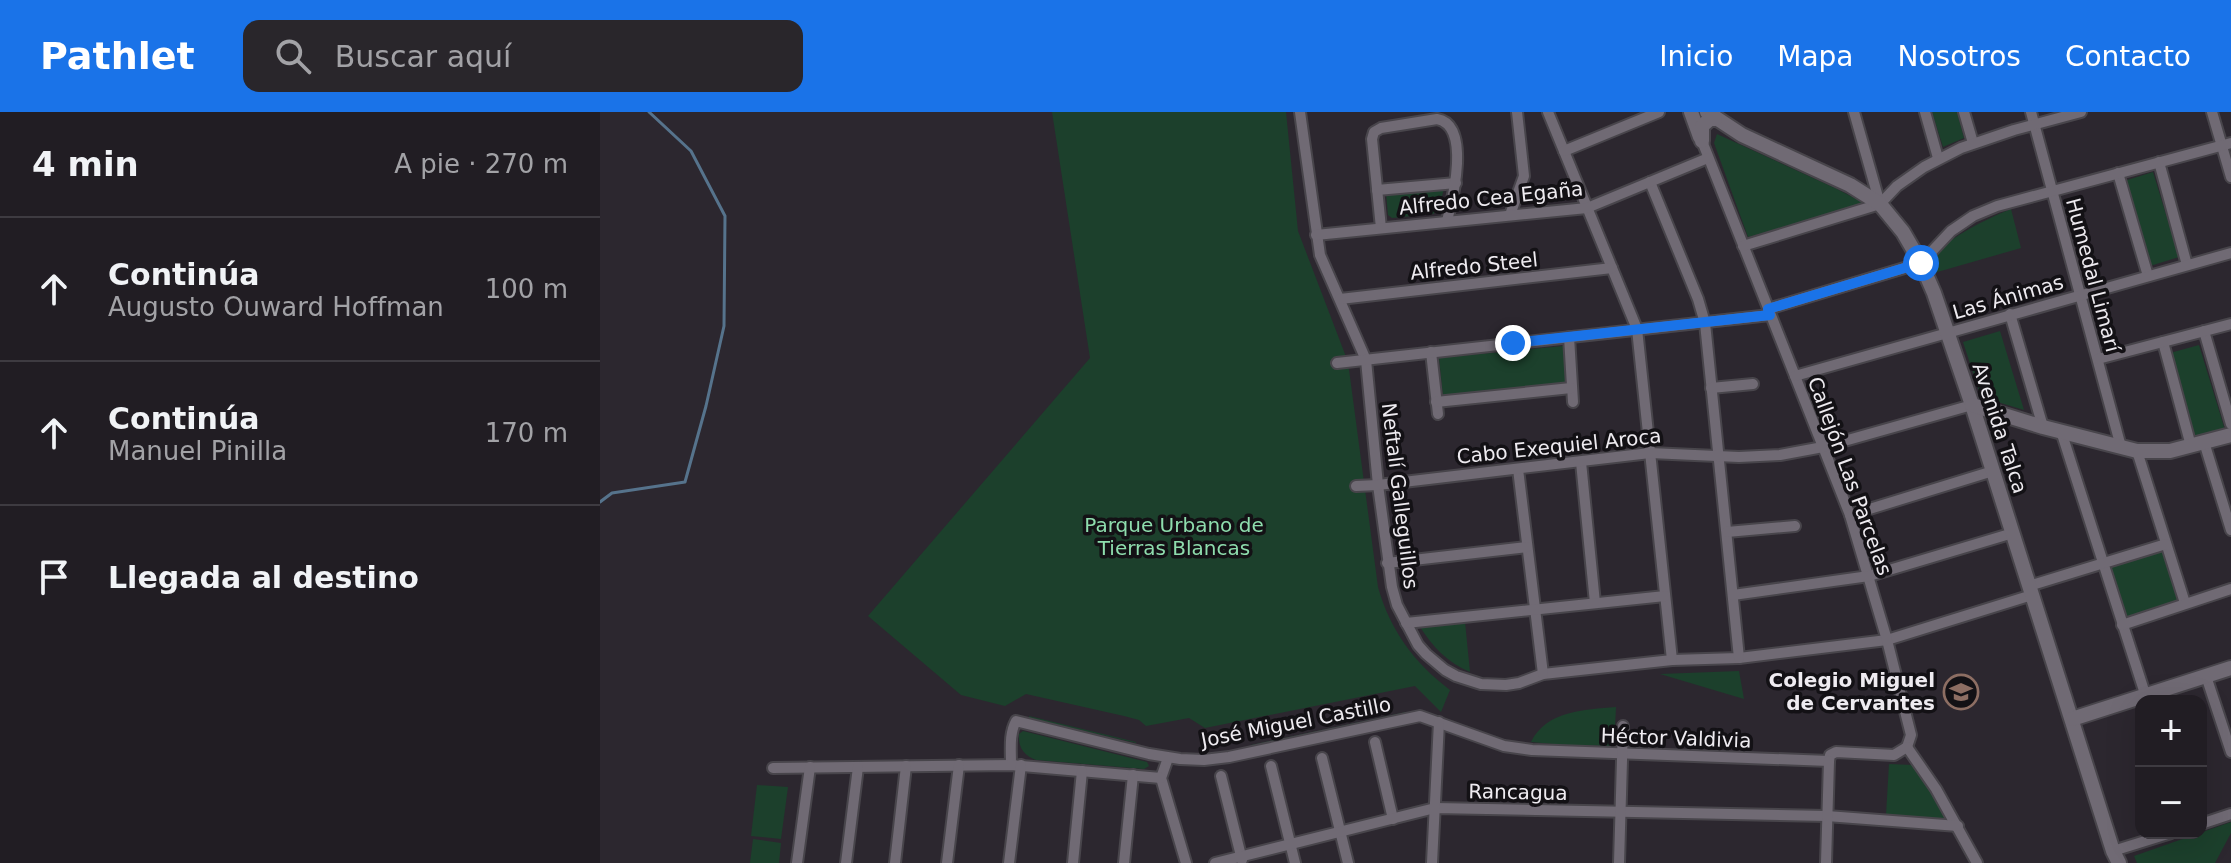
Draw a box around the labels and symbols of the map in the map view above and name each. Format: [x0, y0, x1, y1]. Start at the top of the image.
street label: Alfredo Cea Egaña [1398, 176, 1584, 220]
street label: Humedal Limarí [2061, 195, 2125, 356]
route start [1903, 245, 1939, 281]
street label: Alfredo Steel [1409, 247, 1539, 285]
street label: Las Ánimas [1950, 270, 2066, 324]
route end [1495, 325, 1531, 361]
street label: Avenida Talca [1968, 360, 2032, 496]
street label: Callejón Las Parcelas [1803, 374, 1897, 578]
street label: Neftalí Galleguillos [1377, 402, 1423, 590]
street label: Cabo Exequiel Aroca [1455, 423, 1663, 469]
park label: Parque Urbano de Tierras Blancas [1084, 513, 1264, 560]
place label: Colegio Miguel de Cervantes [1769, 668, 1935, 715]
school or university icon: Colegio Miguel de Cervantes [1942, 673, 1980, 711]
street label: José Miguel Castillo [1197, 692, 1393, 753]
street label: Héctor Valdivia [1600, 723, 1752, 753]
street label: Rancagua [1468, 779, 1568, 805]

